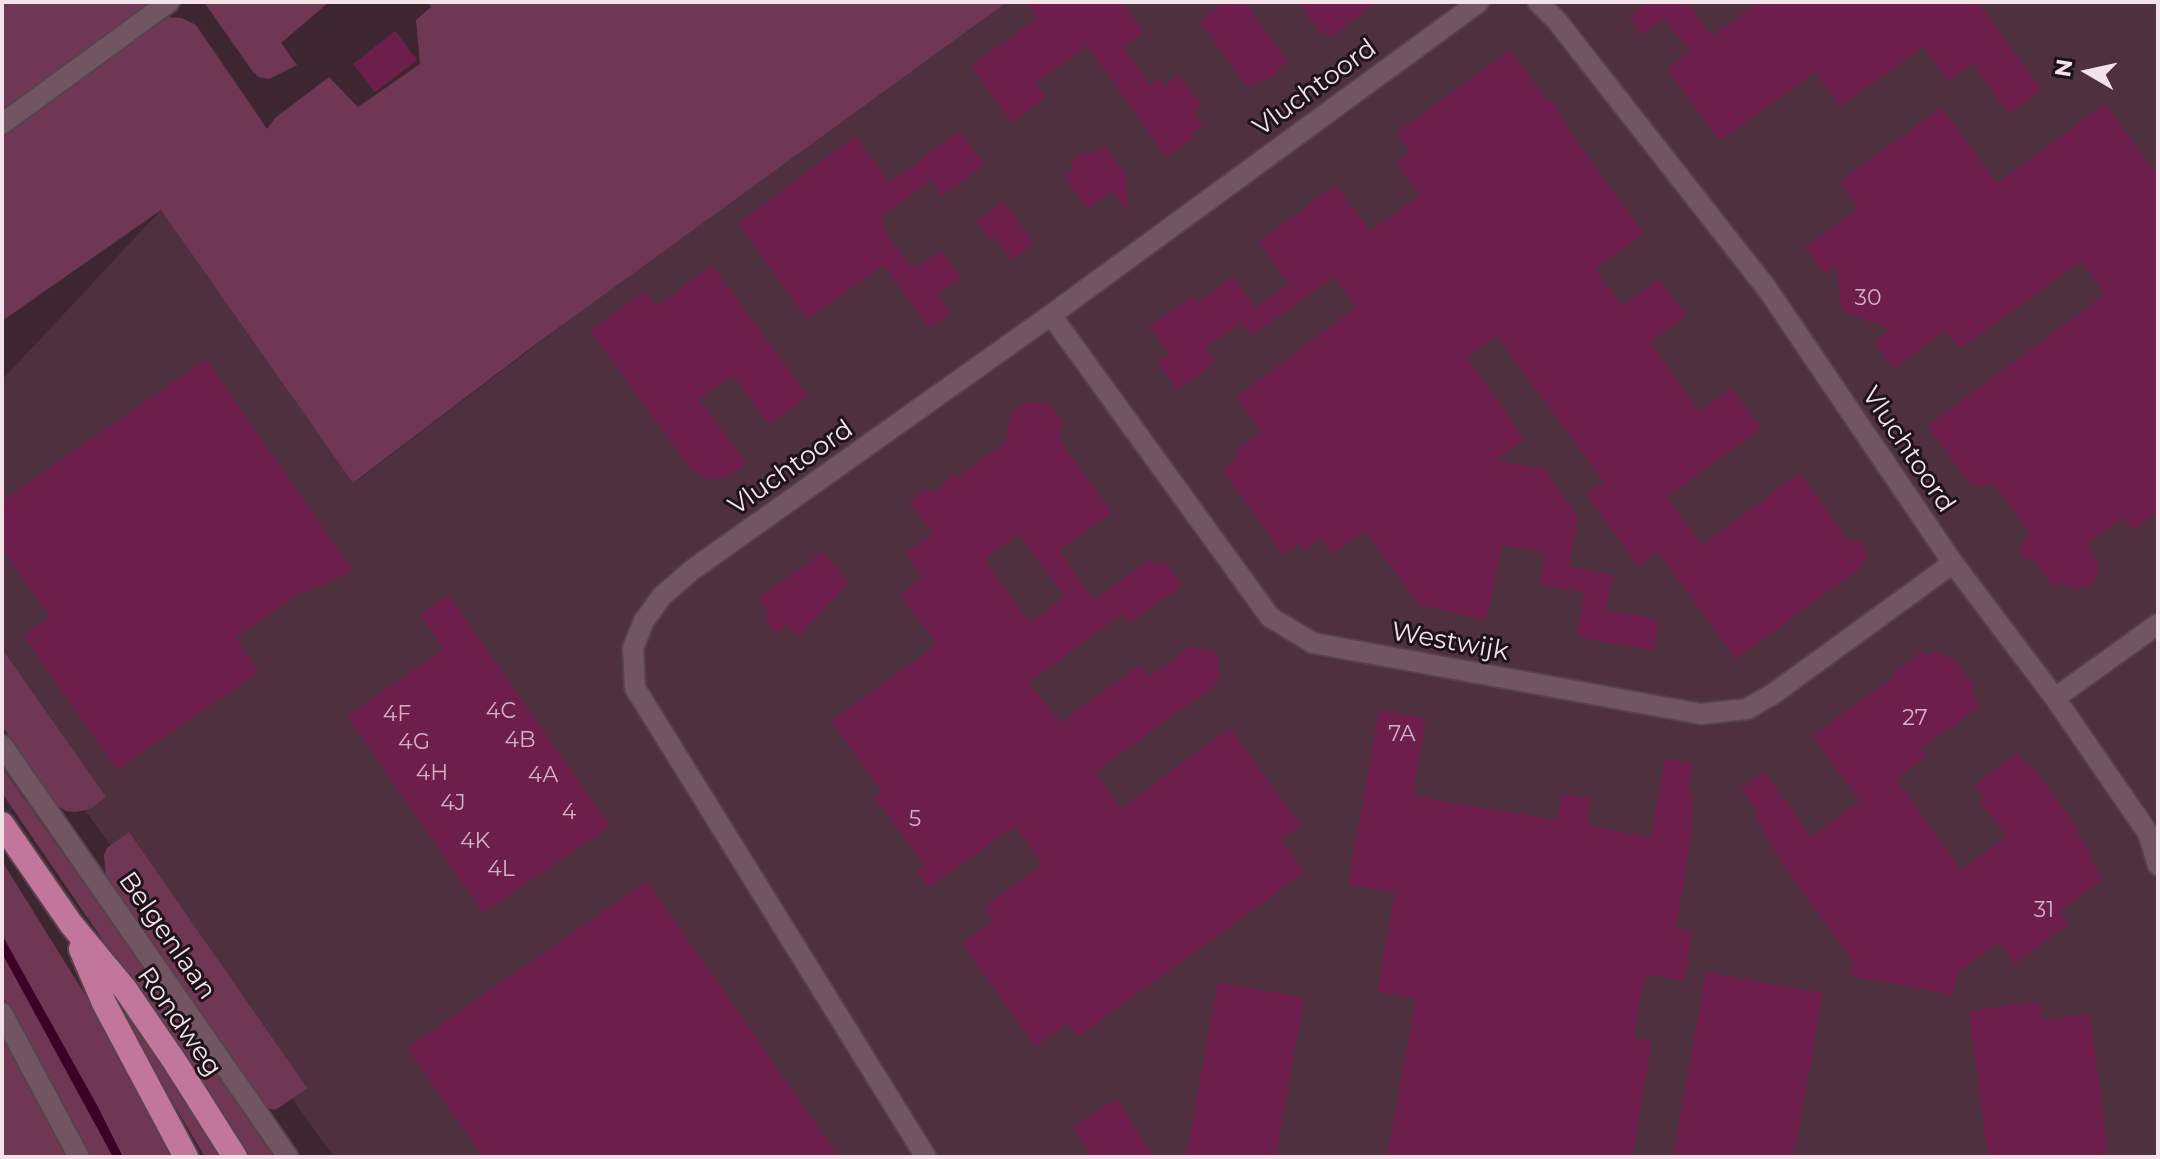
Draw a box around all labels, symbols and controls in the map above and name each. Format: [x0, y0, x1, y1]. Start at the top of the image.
north arrow [2048, 32, 2128, 112]
street label: Vluchtoord [1247, 33, 1383, 143]
text: N [2049, 57, 2079, 79]
house number: 30 [1855, 286, 1881, 312]
street label: Vluchtoord [1855, 381, 1961, 519]
street label: Vluchtoord [723, 414, 859, 522]
street label: Westwijk [1389, 616, 1511, 668]
house number: 4C [486, 699, 516, 725]
house number: 4F [383, 702, 411, 728]
house number: 27 [1902, 706, 1928, 732]
house number: 7A [1388, 722, 1416, 748]
house number: 4B [504, 728, 536, 754]
house number: 4G [398, 730, 430, 756]
house number: 4H [416, 761, 448, 787]
house number: 4A [528, 763, 558, 789]
house number: 4J [440, 791, 466, 817]
house number: 4 [562, 800, 576, 826]
house number: 5 [909, 807, 921, 833]
house number: 4K [460, 829, 490, 855]
house number: 4L [487, 857, 515, 883]
street label: Belgenlaan [112, 866, 222, 1006]
house number: 31 [2034, 898, 2054, 924]
street label: Rondweg [130, 961, 228, 1083]

